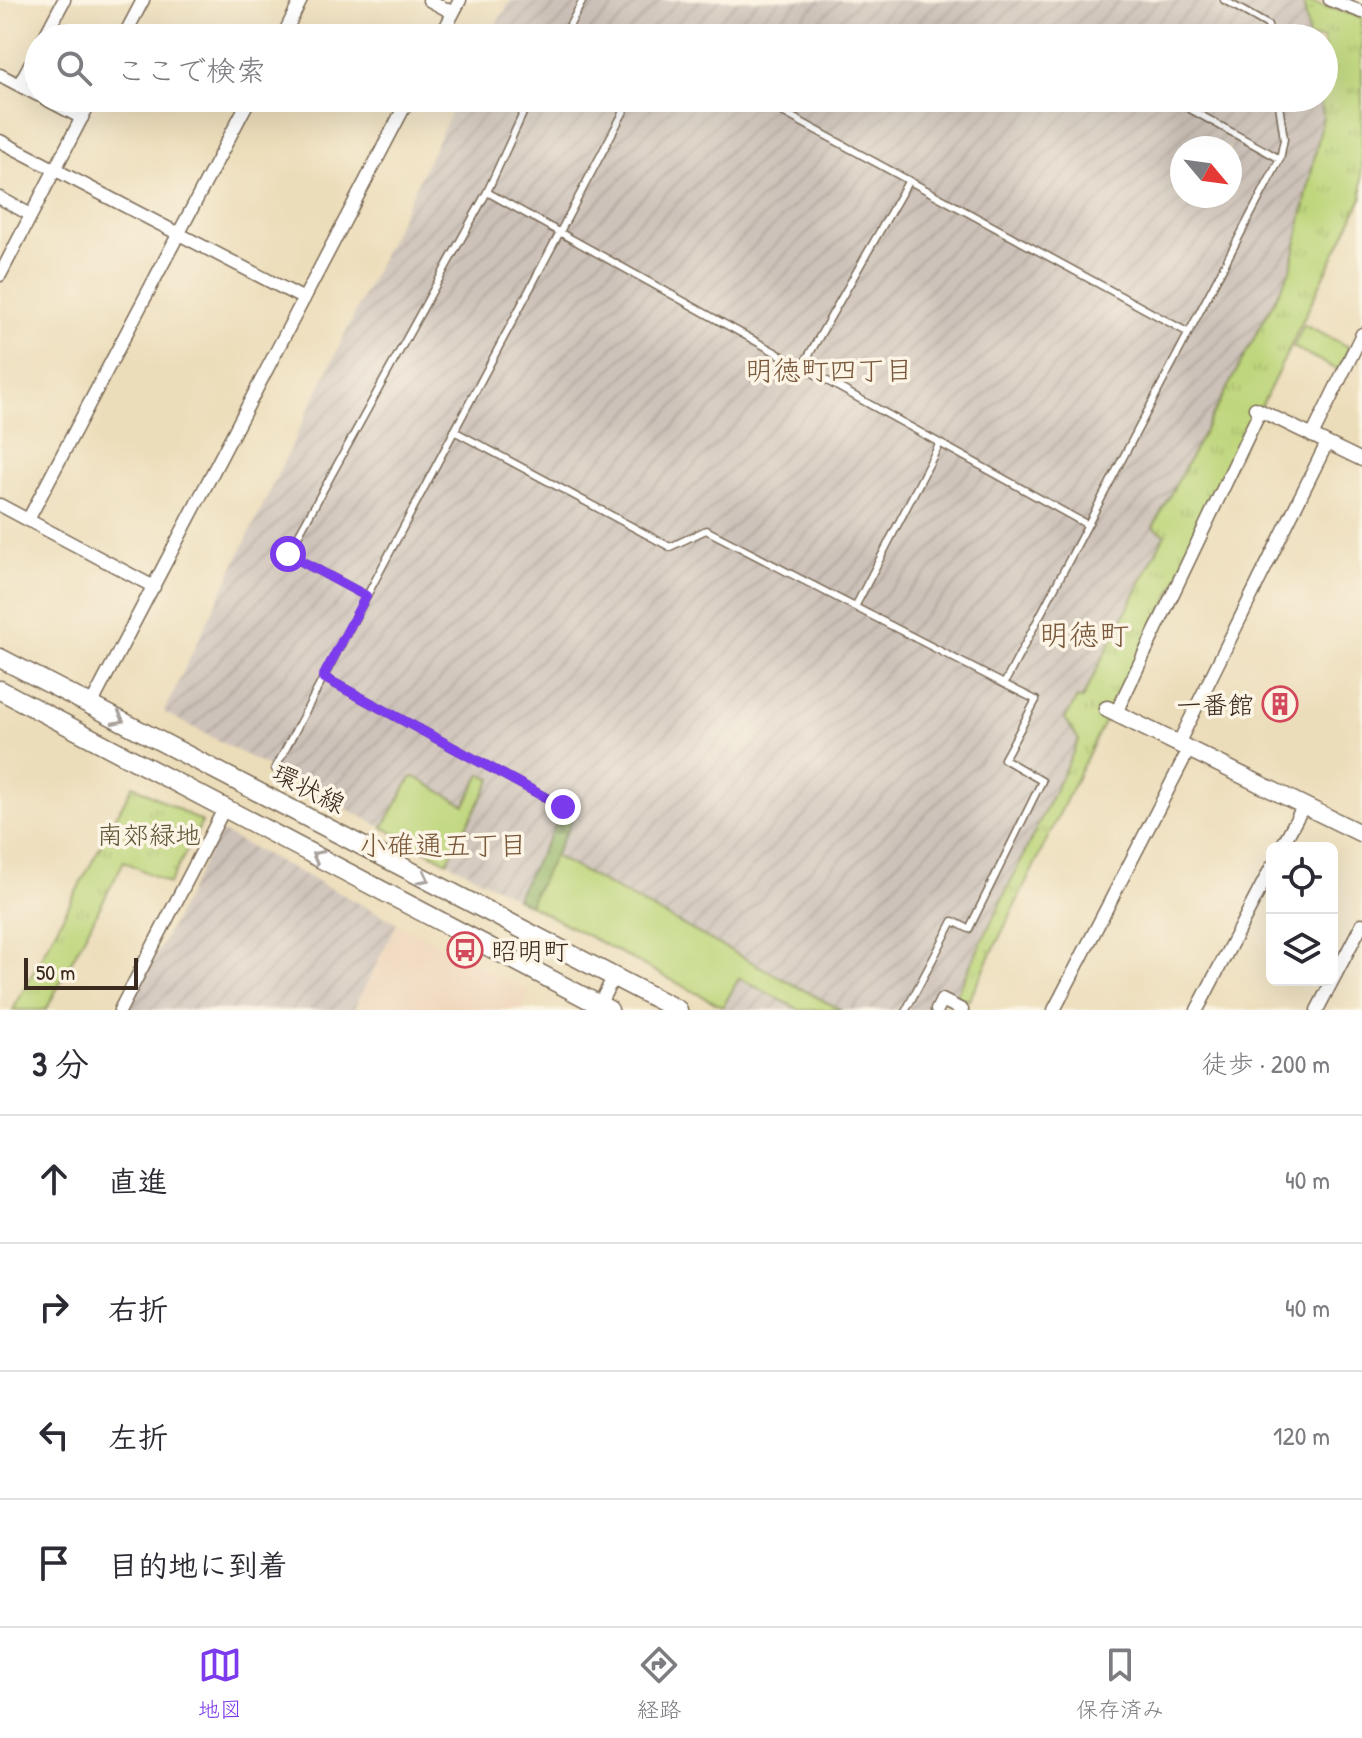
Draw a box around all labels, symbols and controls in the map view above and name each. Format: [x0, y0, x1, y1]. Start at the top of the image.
search box [24, 24, 1338, 112]
icon: search [52, 46, 96, 90]
text: ここで検索 [116, 50, 266, 90]
north arrow [1170, 136, 1242, 208]
district label: 明徳町四丁目 [745, 351, 913, 389]
route start [270, 536, 306, 572]
district label: 明徳町 [1039, 614, 1129, 654]
building icon: 一番館 [1261, 685, 1299, 723]
place label: 一番館 [1176, 687, 1254, 722]
one-way arrow [111, 710, 125, 725]
street label: 環状線 [266, 755, 352, 821]
route end [545, 789, 581, 825]
park label: 南郊緑地 [97, 817, 201, 852]
district label: 小碓通五丁目 [359, 826, 527, 864]
map controls [1266, 842, 1338, 986]
button: locate [1266, 842, 1338, 914]
one-way arrow [311, 850, 326, 865]
one-way arrow [416, 868, 431, 883]
button: layers [1266, 914, 1338, 986]
bus stop icon: 昭明町 [446, 931, 484, 969]
place label: 昭明町 [491, 933, 569, 968]
scale bar [24, 954, 138, 990]
text: 50 m [36, 957, 75, 987]
text: 3 分 [32, 1041, 89, 1087]
text: 徒歩 · 200 m [1202, 1046, 1330, 1081]
icon: ahead [32, 1157, 76, 1201]
text: 直進 [108, 1161, 168, 1201]
text: 40 m [1285, 1162, 1330, 1197]
icon: right [32, 1285, 76, 1329]
text: 右折 [108, 1289, 168, 1329]
text: 40 m [1285, 1290, 1330, 1325]
icon: left [32, 1413, 76, 1457]
text: 左折 [108, 1417, 168, 1457]
text: 120 m [1273, 1418, 1330, 1453]
icon: arrive [32, 1541, 76, 1585]
text: 目的地に到着 [108, 1545, 288, 1585]
tab: 地図 [198, 1643, 242, 1724]
tab: 経路 [637, 1643, 681, 1724]
tab: 保存済み [1076, 1643, 1164, 1724]

